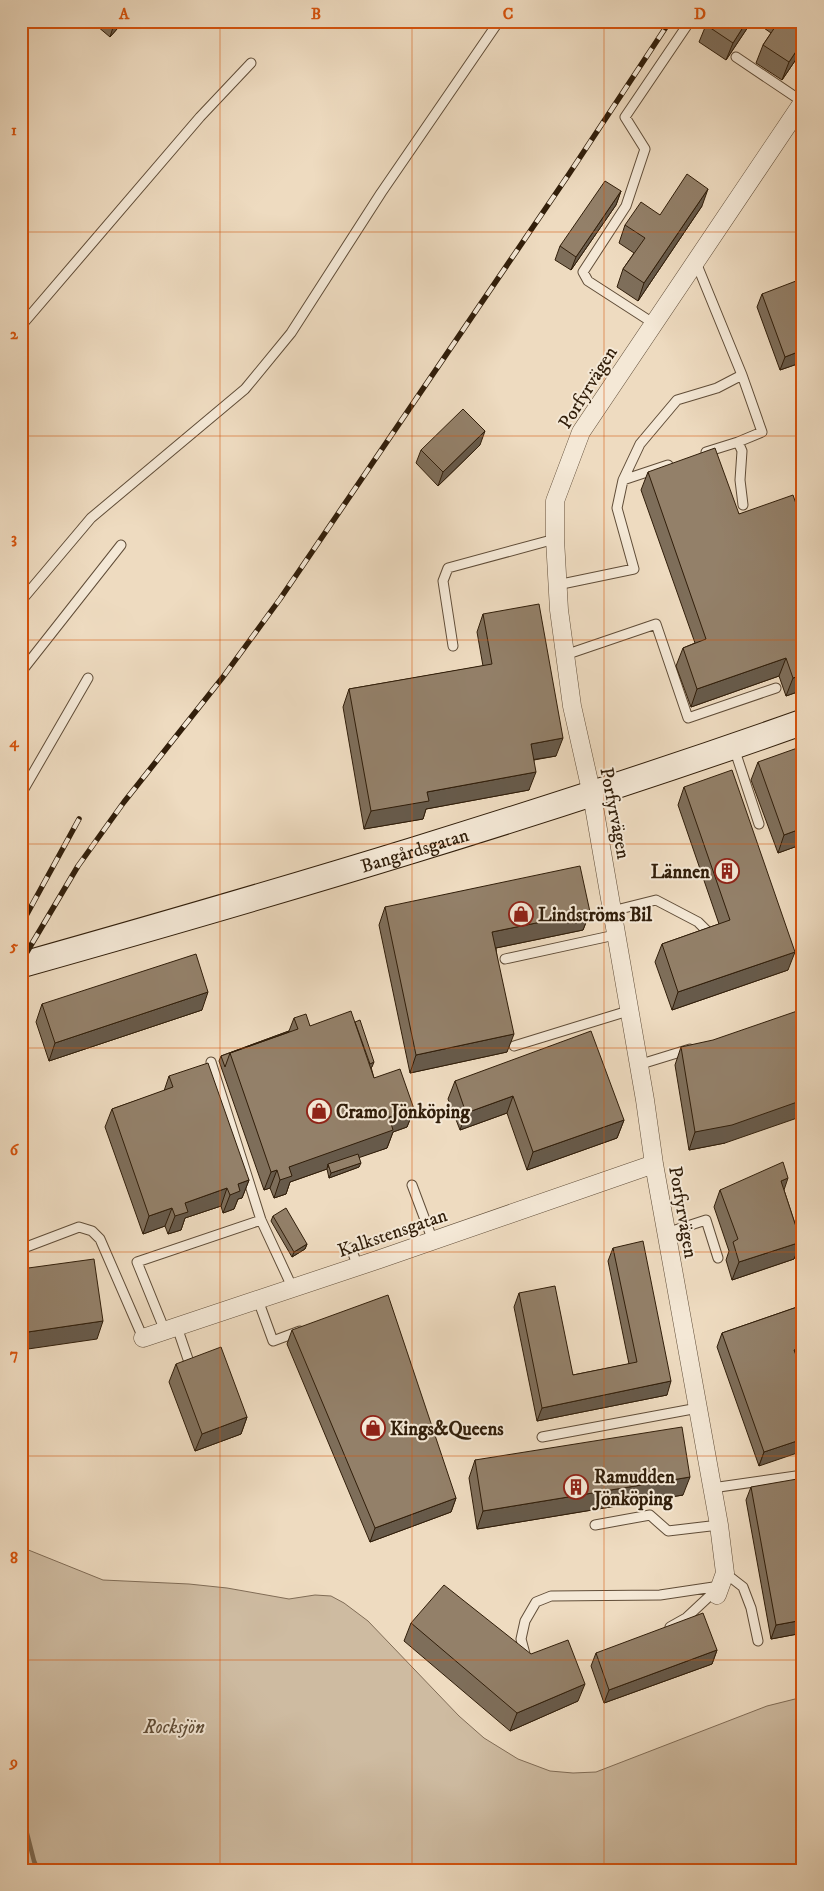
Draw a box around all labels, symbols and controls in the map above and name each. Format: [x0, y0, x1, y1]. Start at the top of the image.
text: A [118, 4, 130, 24]
text: B [311, 4, 321, 24]
text: C [503, 4, 513, 24]
text: D [694, 4, 706, 24]
text: 1 [11, 120, 17, 140]
text: 2 [10, 324, 19, 344]
street label: Porfyrvägen [554, 342, 623, 433]
text: 3 [11, 528, 17, 548]
text: 4 [8, 732, 19, 752]
street label: Porfyrvägen [594, 766, 635, 861]
street label: Bangårdsgatan [358, 824, 472, 879]
building icon: Lännen [714, 858, 740, 884]
place label: Lännen [651, 861, 711, 884]
shop icon: Lindströms Bil [508, 901, 534, 927]
place label: Lindströms Bil [538, 904, 652, 927]
text: 5 [9, 936, 18, 956]
shop icon: Cramo Jönköping [306, 1098, 332, 1124]
place label: Cramo Jönköping [336, 1101, 470, 1124]
text: 6 [10, 1140, 20, 1160]
street label: Porfyrvägen [663, 1165, 702, 1260]
street label: Kalkstensgatan [335, 1204, 450, 1263]
text: 7 [10, 1344, 18, 1364]
shop icon: Kings&Queens [360, 1415, 386, 1441]
place label: Kings&Queens [390, 1418, 504, 1441]
place label: Ramudden Jönköping [592, 1466, 676, 1511]
building icon: Ramudden Jönköping [563, 1474, 589, 1500]
text: 8 [10, 1548, 18, 1568]
park label: Rocksjön [142, 1716, 205, 1739]
text: 9 [9, 1752, 18, 1772]

